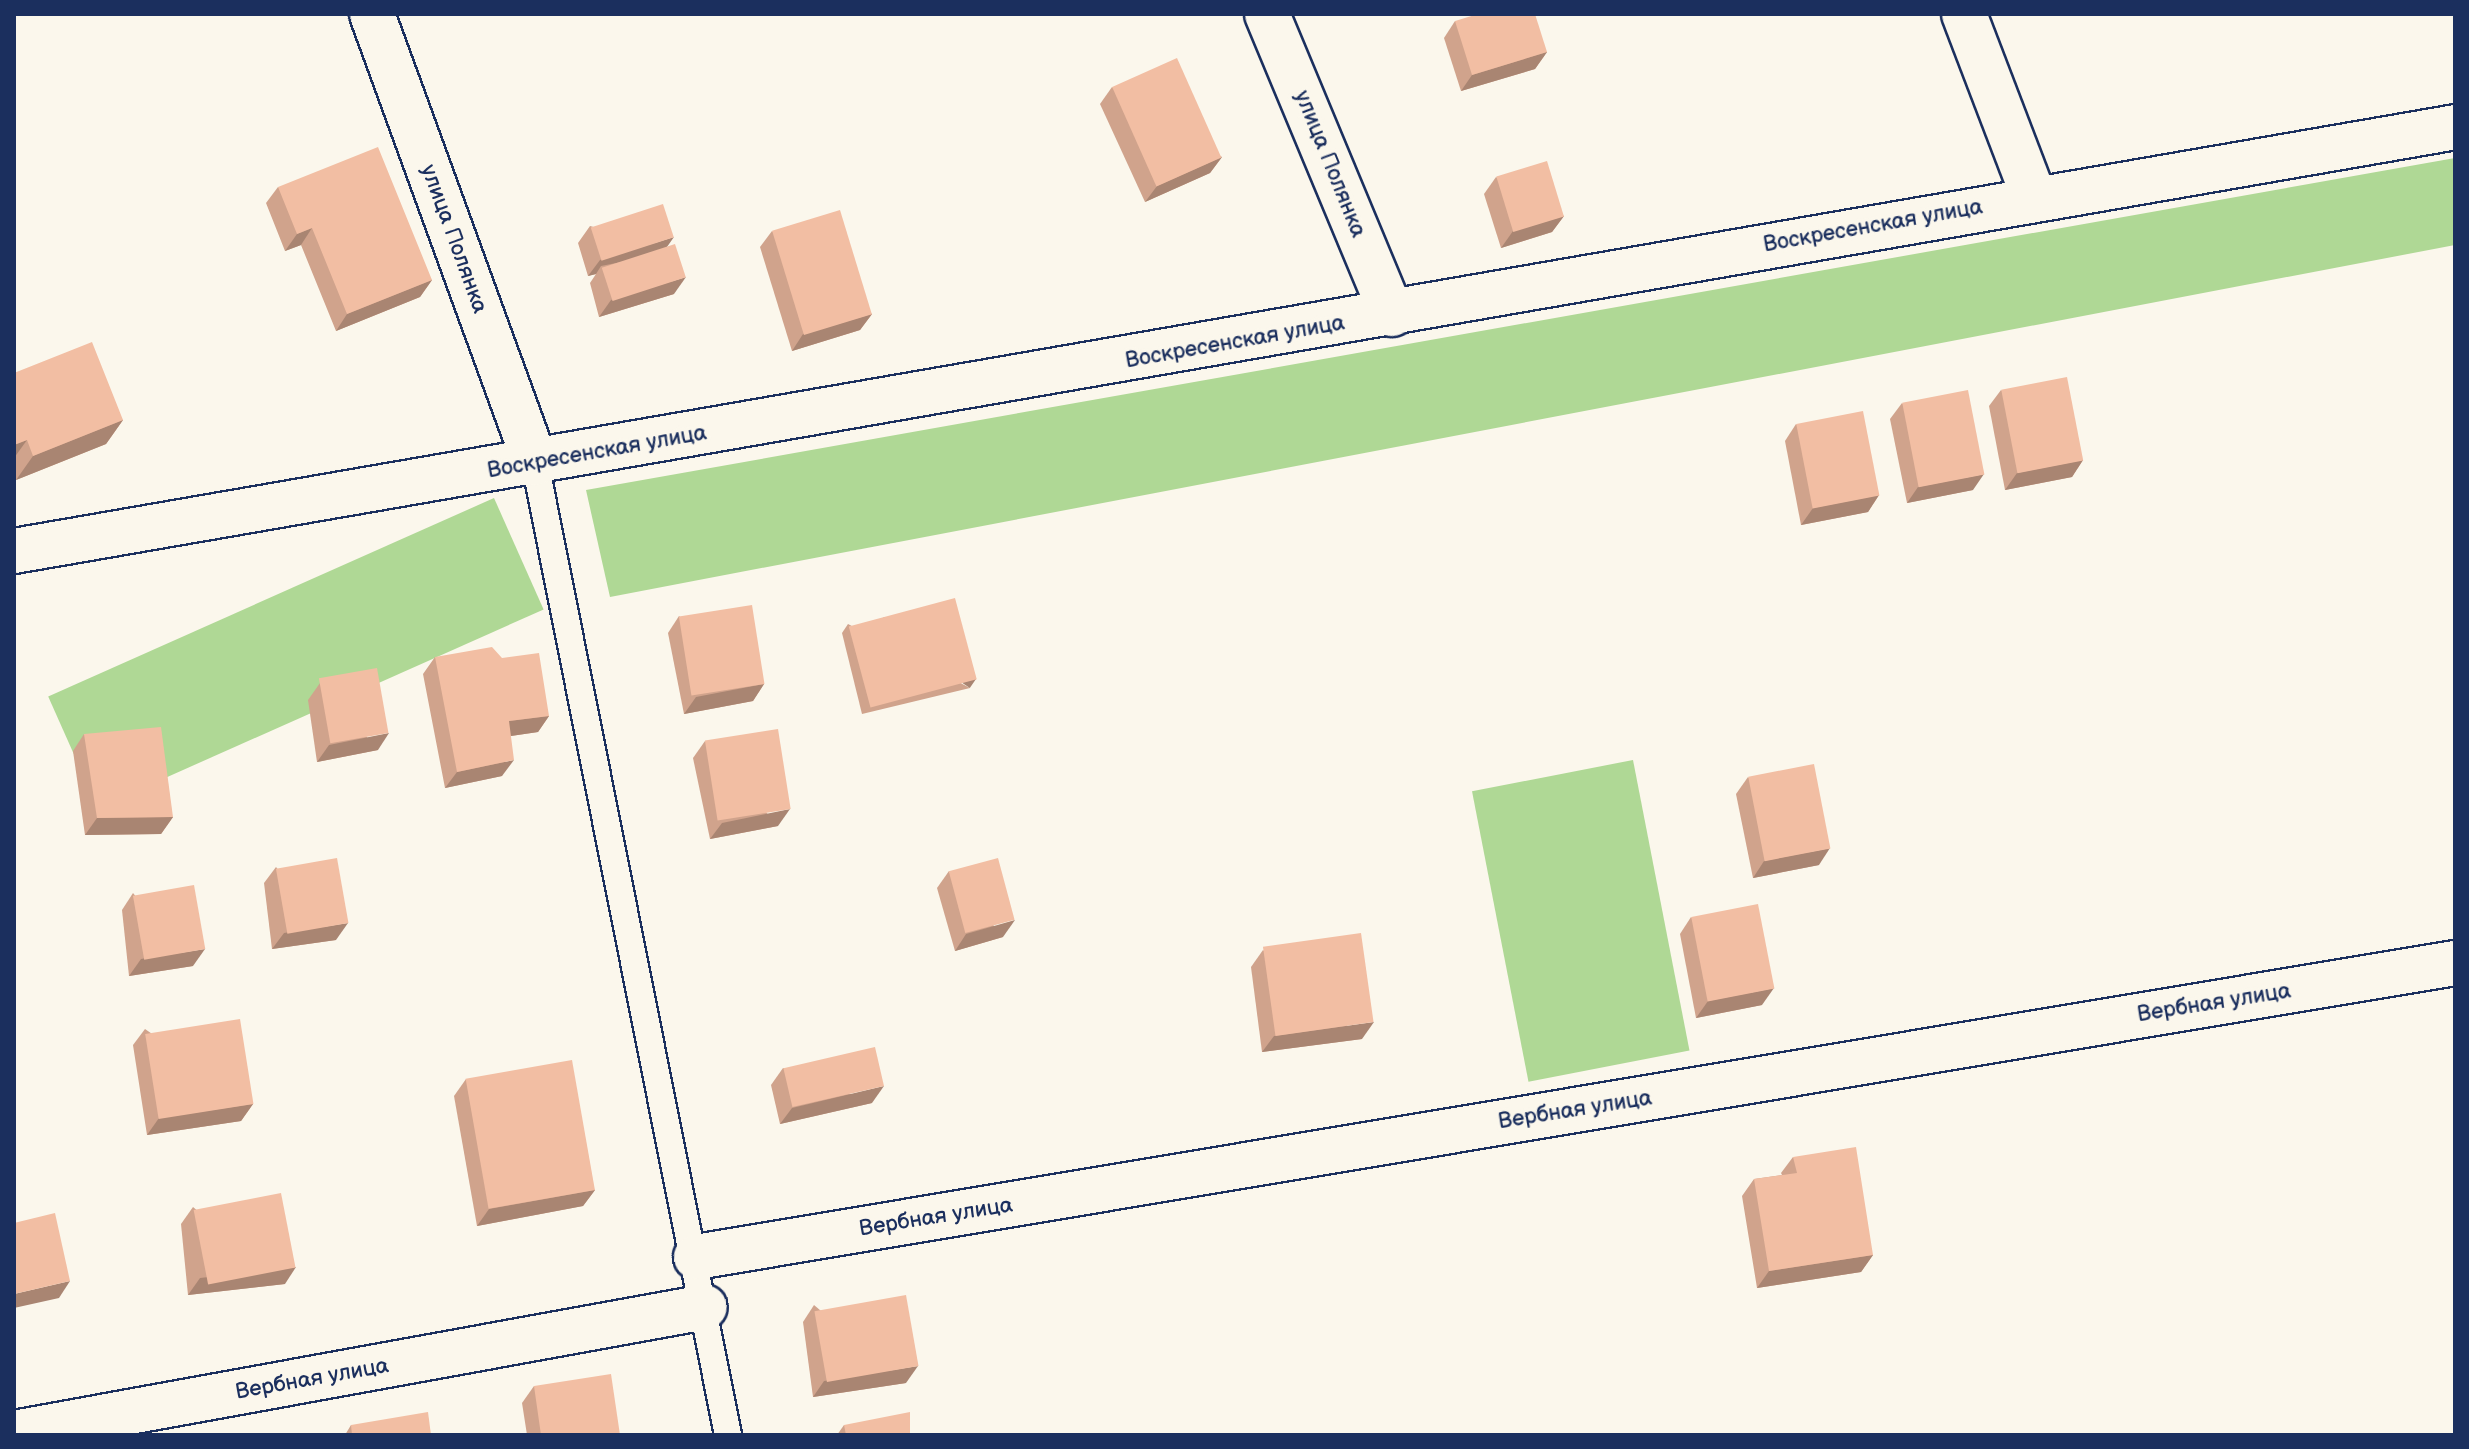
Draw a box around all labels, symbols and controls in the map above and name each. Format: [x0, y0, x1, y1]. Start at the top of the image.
street label: улица Полянка [1289, 87, 1371, 241]
street label: улица Полянка [415, 161, 493, 317]
street label: Воскресенская улица [1761, 194, 1985, 258]
street label: Воскресенская улица [1123, 310, 1347, 374]
street label: Воскресенская улица [485, 420, 709, 484]
street label: Вербная улица [2135, 978, 2293, 1028]
street label: Вербная улица [1496, 1085, 1654, 1135]
street label: Вербная улица [857, 1192, 1015, 1242]
street label: Вербная улица [233, 1353, 391, 1405]

